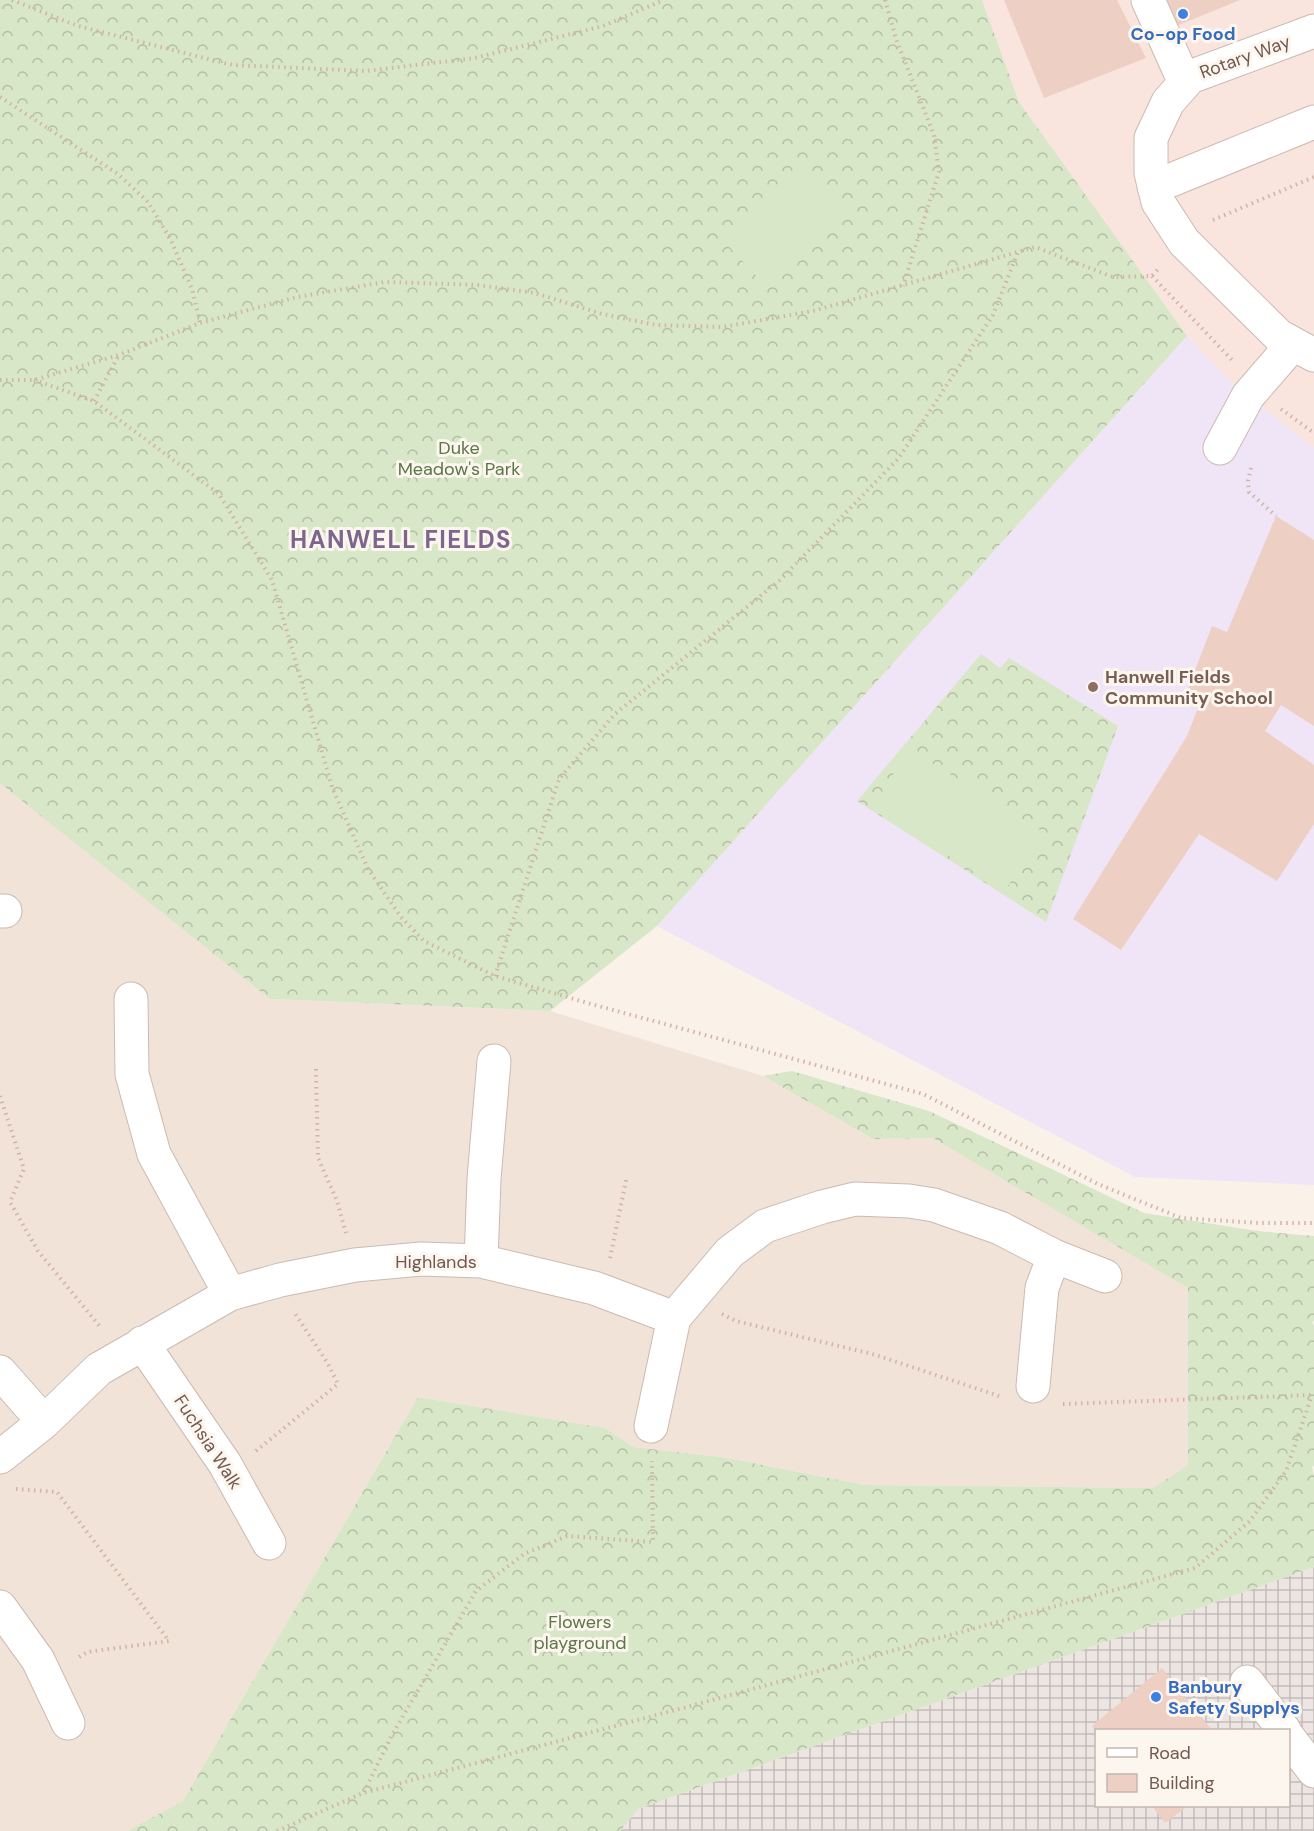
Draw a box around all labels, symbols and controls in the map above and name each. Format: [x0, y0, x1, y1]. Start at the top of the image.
marker: Co-op Food [1176, 7, 1190, 21]
place label: Co-op Food [1131, 22, 1235, 46]
street label: Rotary Way [1196, 30, 1294, 84]
park label: Duke Meadow's Park [398, 436, 520, 481]
district label: HANWELL FIELDS [290, 524, 512, 555]
place label: Hanwell Fields Community School [1105, 665, 1273, 710]
marker: Hanwell Fields Community School [1086, 680, 1100, 694]
street label: Highlands [395, 1250, 477, 1274]
street label: Fuchsia Walk [169, 1390, 247, 1494]
park label: Flowers playground [533, 1610, 627, 1655]
place label: Banbury Safety Supplys [1168, 1675, 1300, 1720]
marker: Banbury Safety Supplys [1149, 1690, 1163, 1704]
legend [1095, 1729, 1290, 1807]
text: Road [1149, 1741, 1191, 1765]
text: Building [1149, 1771, 1214, 1795]

